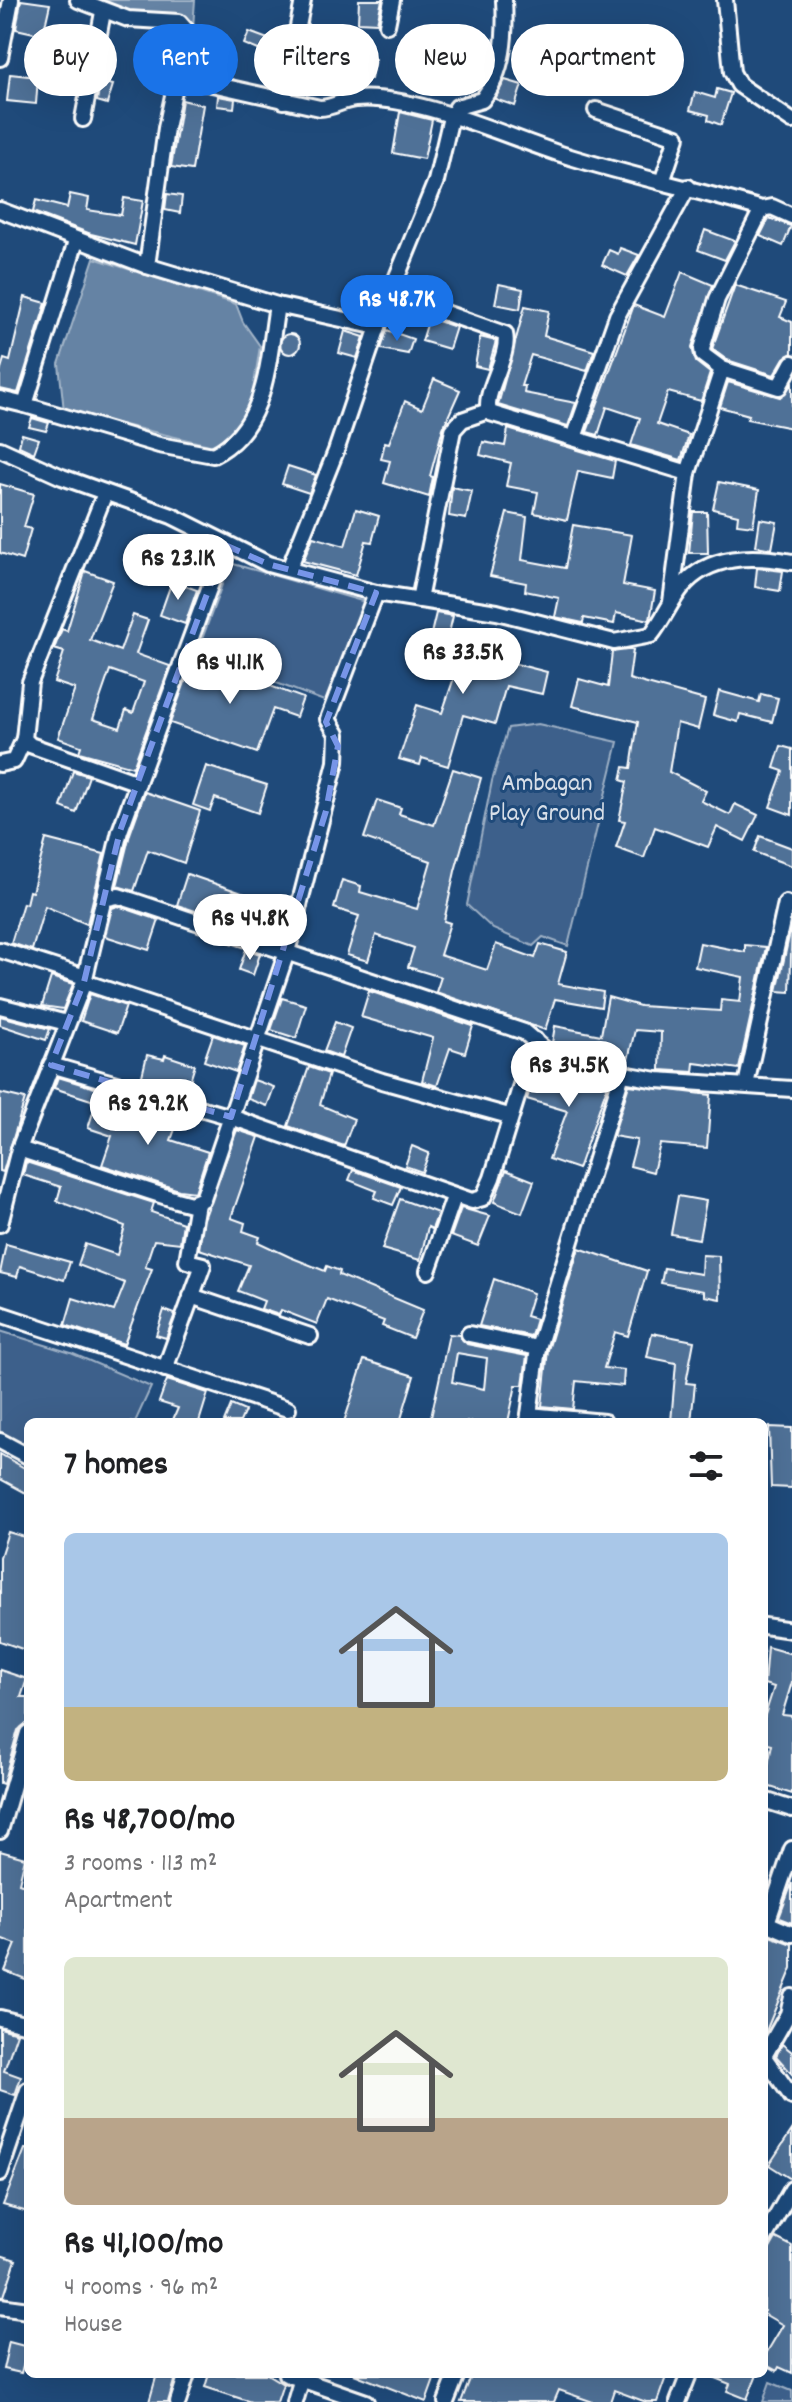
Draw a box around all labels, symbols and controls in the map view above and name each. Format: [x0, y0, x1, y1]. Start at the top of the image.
chip: Buy [24, 24, 117, 96]
chip: Rent [133, 24, 238, 96]
chip: Filters [254, 24, 379, 96]
chip: New [395, 24, 495, 96]
chip: Apartment [511, 24, 684, 96]
pin: Rs 48.7K [314, 275, 480, 343]
text: Rs 48.7K [358, 282, 436, 319]
pin: Rs 23.1K [95, 534, 261, 602]
text: Rs 23.1K [141, 541, 215, 578]
pin: Rs 33.5K [380, 628, 546, 696]
text: Rs 33.5K [422, 635, 504, 672]
pin: Rs 41.1K [147, 638, 313, 706]
text: Rs 41.1K [196, 645, 264, 682]
park label: Ambagan Play Ground [489, 766, 605, 833]
pin: Rs 44.8K [167, 894, 333, 962]
text: Rs 44.8K [211, 901, 289, 938]
pin: Rs 34.5K [486, 1041, 652, 1109]
text: Rs 34.5K [529, 1048, 609, 1085]
pin: Rs 29.2K [65, 1079, 231, 1147]
text: Rs 29.2K [108, 1086, 188, 1123]
text: 7 homes [64, 1442, 168, 1491]
icon: filters [684, 1444, 728, 1488]
icon: home [324, 1585, 468, 1729]
text: Rs 48,700/mo [64, 1797, 235, 1846]
text: 3 rooms · 113 m² [64, 1846, 217, 1883]
text: Apartment [64, 1883, 173, 1920]
icon: home [324, 2009, 468, 2153]
text: Rs 41,100/mo [64, 2221, 223, 2270]
text: 4 rooms · 96 m² [64, 2270, 218, 2307]
text: House [64, 2307, 122, 2344]

